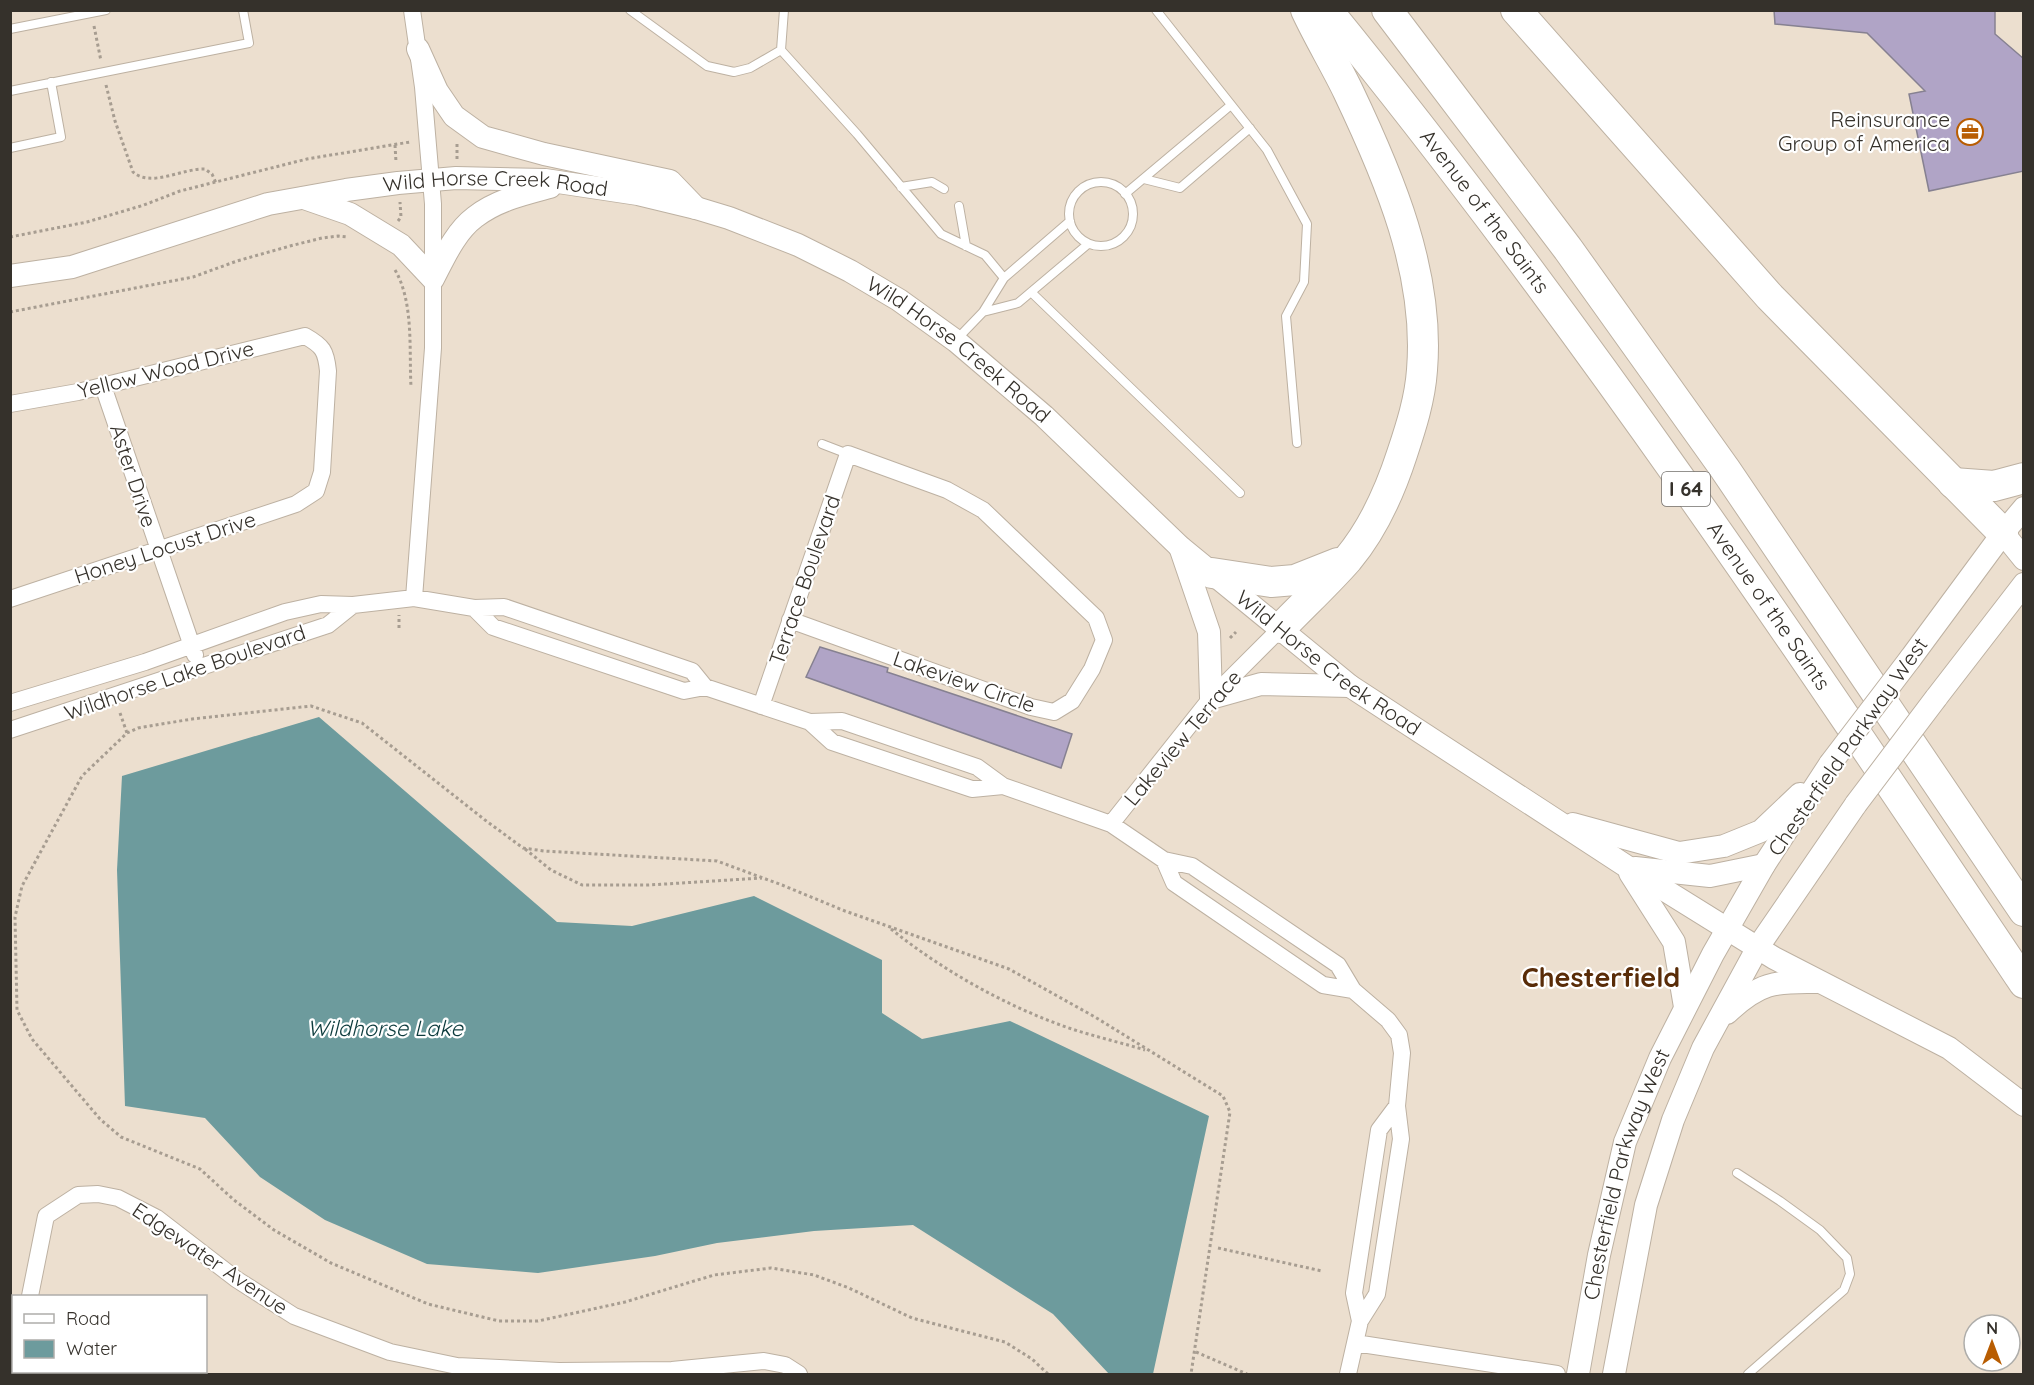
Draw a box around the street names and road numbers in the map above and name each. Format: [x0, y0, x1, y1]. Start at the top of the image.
street label: Avenue of the Saints [1415, 124, 1556, 298]
street label: Wild Horse Creek Road [381, 164, 610, 201]
street label: Wild Horse Creek Road [862, 270, 1056, 428]
street label: Yellow Wood Drive [75, 335, 257, 404]
street label: Aster Drive [105, 421, 163, 530]
road number: I 64 [1662, 472, 1710, 506]
street label: Terrace Boulevard [763, 491, 845, 668]
street label: Honey Locust Drive [71, 505, 259, 589]
street label: Avenue of the Saints [1702, 516, 1837, 695]
street label: Wild Horse Creek Road [1231, 584, 1426, 741]
street label: Wildhorse Lake Boulevard [61, 619, 309, 726]
street label: Chesterfield Parkway West [1762, 632, 1933, 861]
street label: Lakeview Circle [890, 645, 1039, 718]
street label: Lakeview Terrace [1118, 664, 1246, 810]
street label: Chesterfield Parkway West [1577, 1044, 1675, 1302]
street label: Edgewater Avenue [128, 1196, 293, 1320]

